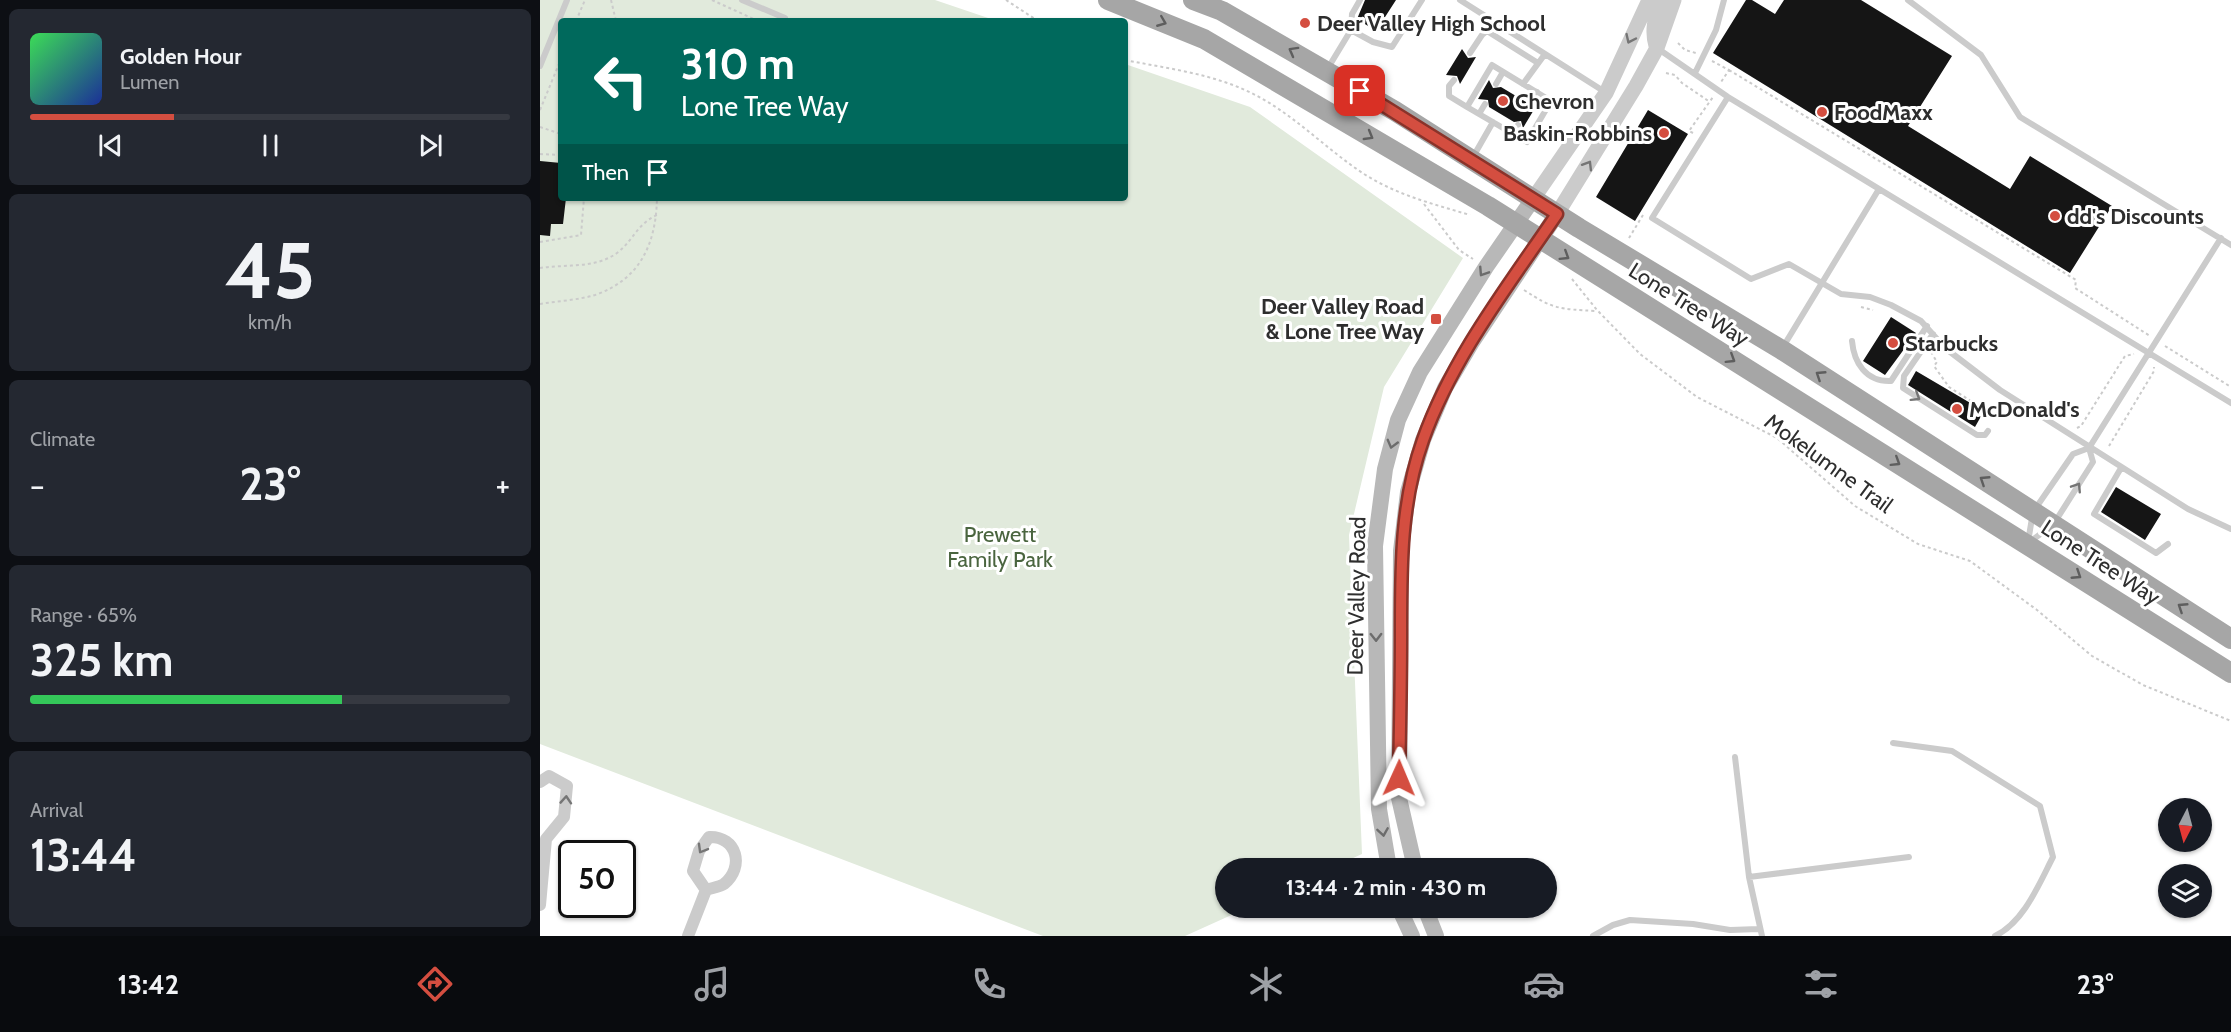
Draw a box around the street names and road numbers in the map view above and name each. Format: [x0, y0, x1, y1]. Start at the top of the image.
street label: Lone Tree Way [1624, 257, 1754, 352]
street label: Mokelumne Trail [1759, 408, 1899, 519]
street label: Lone Tree Way [2036, 514, 2165, 611]
street label: Deer Valley Road [1342, 516, 1371, 676]

